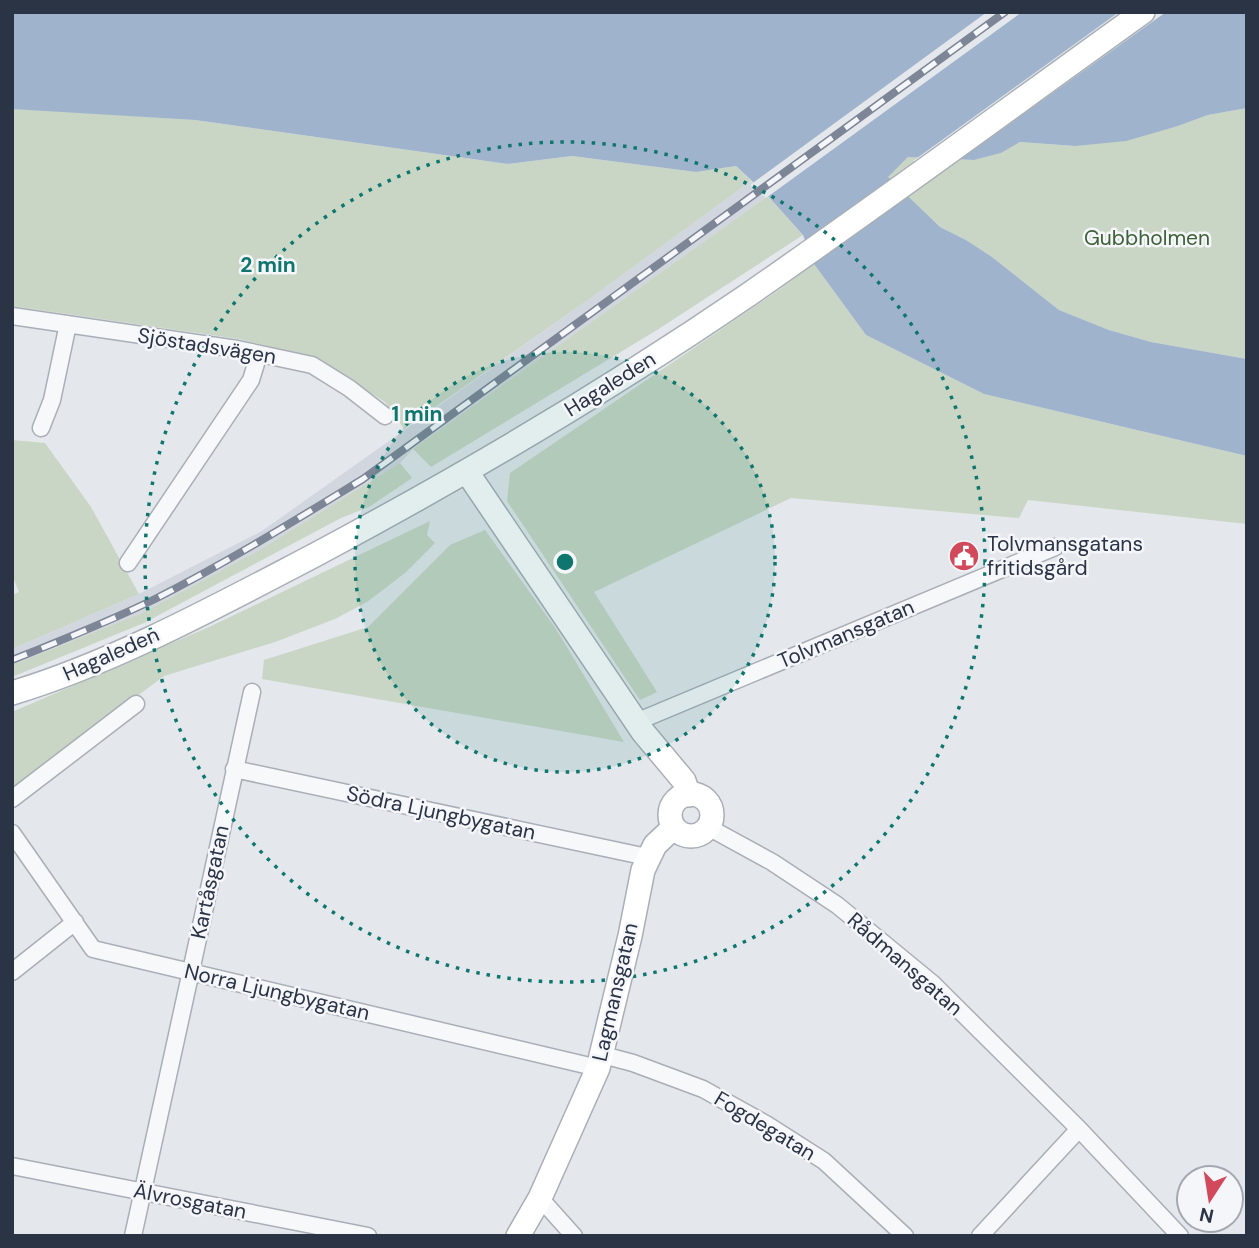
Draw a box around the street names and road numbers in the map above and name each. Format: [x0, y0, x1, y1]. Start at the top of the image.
street label: Sjöstadsvägen [136, 321, 278, 371]
street label: Hagaleden [559, 345, 661, 423]
street label: Tolvmansgatan [774, 593, 918, 675]
street label: Hagaleden [58, 620, 164, 688]
street label: Södra Ljungbygatan [344, 779, 538, 847]
street label: Kartåsgatan [184, 822, 236, 942]
street label: Rådmansgatan [841, 906, 969, 1022]
street label: Lagmansgatan [585, 920, 645, 1064]
street label: Norra Ljungbygatan [182, 957, 372, 1027]
street label: Fogdegatan [709, 1085, 821, 1167]
street label: Älvrosgatan [131, 1176, 249, 1226]

